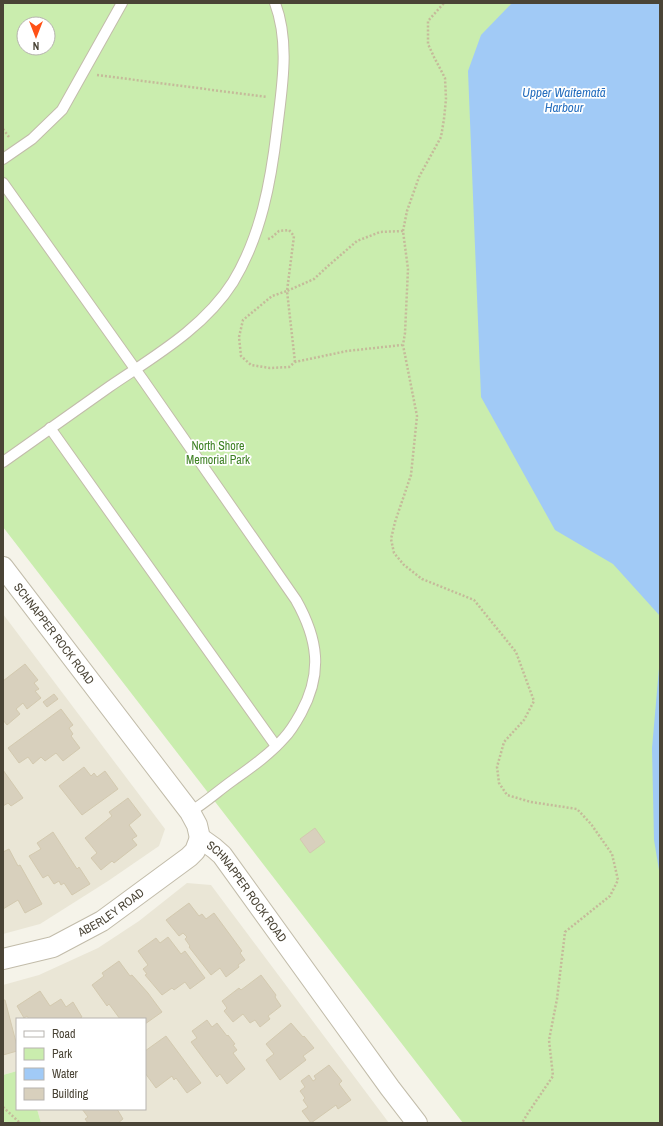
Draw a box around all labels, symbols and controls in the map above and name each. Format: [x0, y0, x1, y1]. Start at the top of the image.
north arrow [16, 16, 56, 56]
text: N [33, 39, 39, 53]
water label: Upper Waitematā Harbour [522, 84, 606, 116]
park label: North Shore Memorial Park [186, 438, 250, 468]
street label: SCHNAPPER ROCK ROAD [10, 580, 98, 688]
street label: SCHNAPPER ROCK ROAD [203, 837, 290, 945]
street label: ABERLEY ROAD [74, 885, 147, 941]
legend [16, 1018, 146, 1110]
text: Road [52, 1026, 76, 1042]
text: Park [52, 1046, 72, 1062]
text: Water [52, 1066, 79, 1082]
text: Building [52, 1086, 89, 1102]

